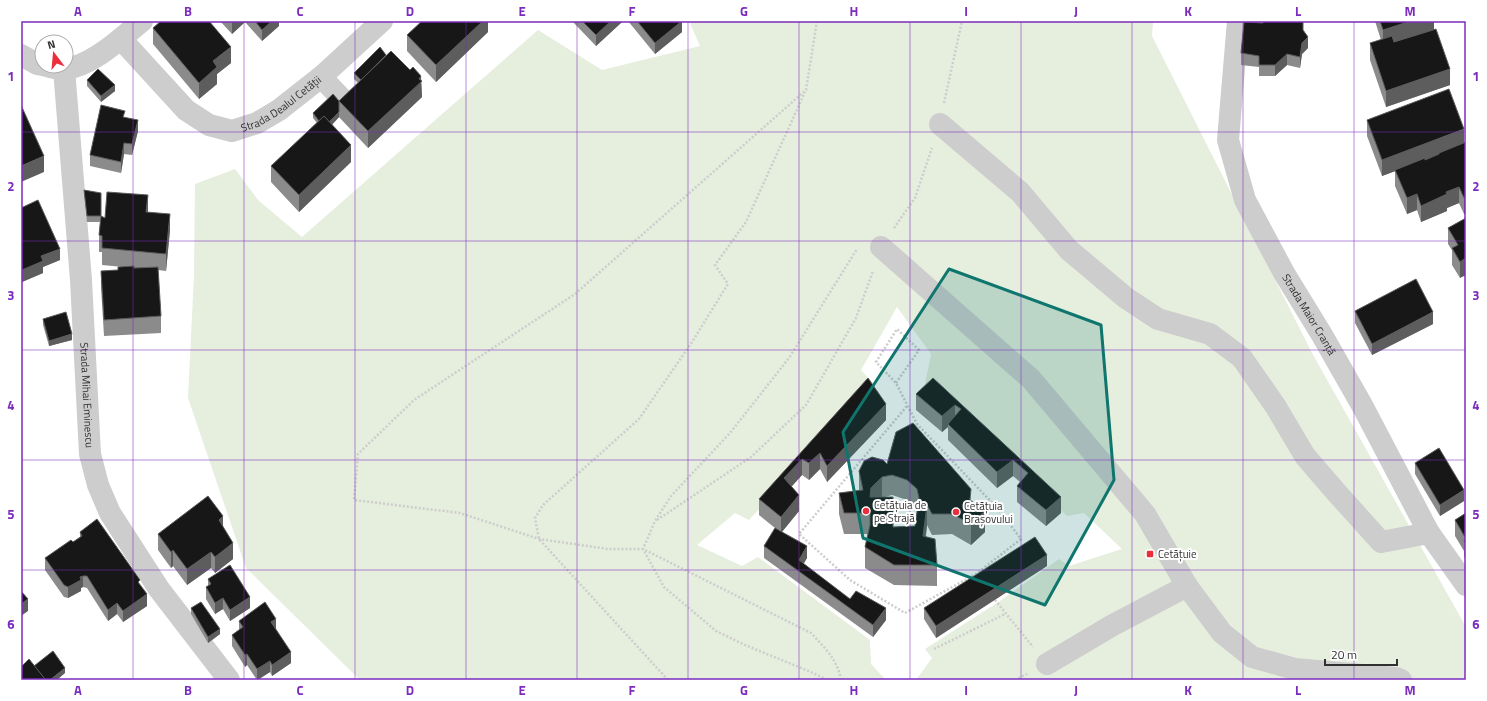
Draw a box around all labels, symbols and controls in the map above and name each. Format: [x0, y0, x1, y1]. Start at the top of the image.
text: A [74, 1, 82, 21]
text: B [184, 1, 192, 21]
text: C [296, 1, 304, 21]
text: D [406, 1, 414, 21]
text: E [518, 1, 526, 21]
text: F [629, 1, 636, 21]
text: G [740, 1, 748, 21]
text: H [850, 1, 858, 21]
text: I [964, 1, 968, 21]
text: J [1074, 1, 1078, 21]
text: K [1184, 1, 1192, 21]
text: L [1295, 1, 1301, 21]
text: M [1404, 1, 1416, 21]
north arrow [34, 34, 74, 74]
text: N [45, 36, 57, 53]
text: 1 [7, 66, 15, 86]
text: 1 [1472, 66, 1480, 86]
street label: Strada Dealul Cetății [239, 72, 325, 136]
text: 2 [7, 176, 15, 196]
text: 2 [1472, 176, 1480, 196]
street label: Strada Maior Cranță [1278, 271, 1340, 359]
text: 3 [7, 285, 15, 305]
text: 3 [1472, 285, 1480, 305]
street label: Strada Mihai Eminescu [76, 342, 98, 449]
text: 4 [7, 395, 15, 415]
text: 4 [1472, 395, 1480, 415]
place label: Cetățuia de pe Strajă [874, 497, 927, 526]
place label: Cetățuia Brașovului [964, 498, 1013, 527]
text: 5 [7, 504, 15, 524]
text: 5 [1472, 504, 1480, 524]
marker: Cetățuia de pe Strajă [861, 506, 871, 516]
marker: Cetățuia Brașovului [951, 507, 961, 517]
place label: Cetățuie [1158, 546, 1197, 562]
marker: Cetățuie [1145, 549, 1155, 559]
text: 6 [7, 614, 15, 634]
text: 6 [1472, 614, 1480, 634]
scale bar [1325, 641, 1397, 667]
text: 20 m [1331, 645, 1357, 664]
text: A [74, 680, 82, 700]
text: B [184, 680, 192, 700]
text: C [296, 680, 304, 700]
text: D [406, 680, 414, 700]
text: E [518, 680, 526, 700]
text: F [629, 680, 636, 700]
text: G [740, 680, 748, 700]
text: H [850, 680, 858, 700]
text: I [964, 680, 968, 700]
text: J [1074, 680, 1078, 700]
text: K [1184, 680, 1192, 700]
text: L [1295, 680, 1301, 700]
text: M [1404, 680, 1416, 700]

